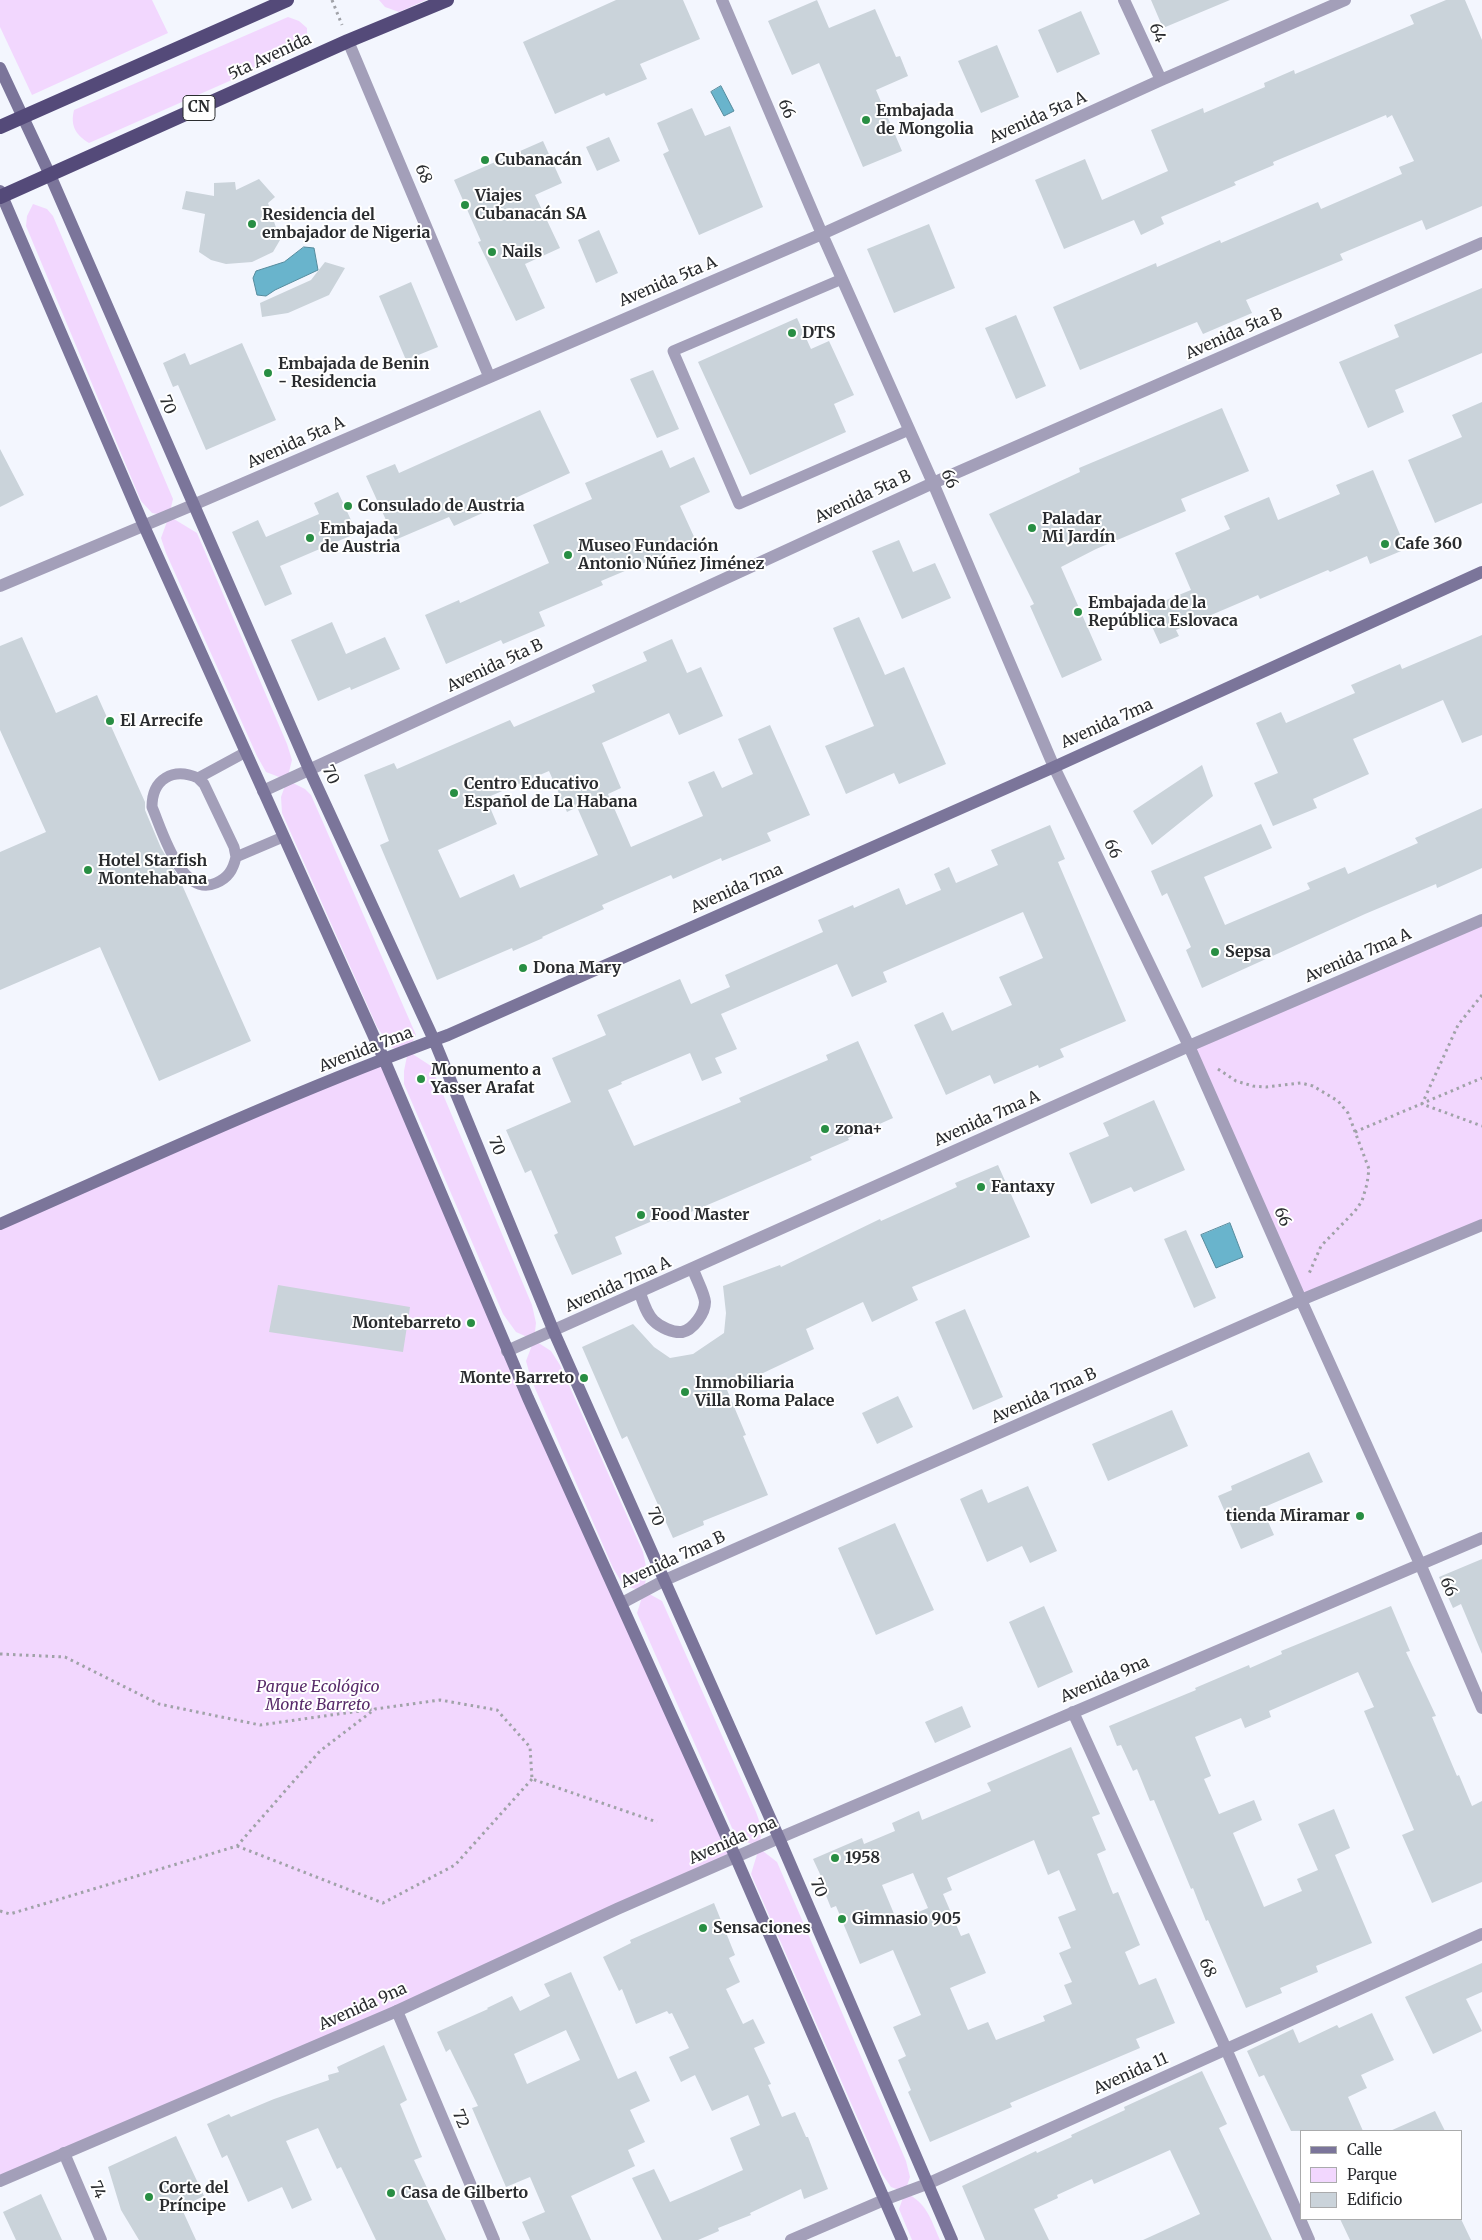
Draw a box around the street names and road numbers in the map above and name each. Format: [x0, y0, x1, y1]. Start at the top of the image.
street label: 64 [1144, 20, 1170, 46]
street label: 5ta Avenida [226, 29, 314, 85]
street label: Avenida 5ta A [986, 88, 1090, 148]
road number: CN [183, 96, 215, 120]
street label: 66 [773, 96, 799, 122]
street label: 68 [410, 161, 436, 187]
street label: Avenida 5ta A [616, 253, 720, 311]
street label: Avenida 5ta B [1183, 304, 1285, 364]
street label: 70 [154, 393, 180, 417]
street label: Avenida 5ta A [244, 413, 348, 473]
street label: Avenida 5ta B [812, 466, 914, 528]
street label: 66 [936, 466, 962, 492]
street label: Avenida 5ta B [444, 635, 546, 697]
street label: Avenida 7ma [1058, 695, 1156, 753]
street label: 70 [317, 762, 343, 788]
street label: 66 [1099, 836, 1125, 862]
street label: Avenida 7ma [688, 860, 786, 918]
street label: Avenida 7ma A [1302, 925, 1414, 987]
street label: Avenida 7ma [316, 1023, 416, 1077]
street label: Avenida 7ma A [931, 1087, 1043, 1151]
street label: 70 [484, 1134, 508, 1158]
street label: 66 [1269, 1204, 1295, 1230]
street label: Avenida 7ma A [562, 1253, 674, 1317]
street label: Avenida 7ma B [988, 1364, 1100, 1428]
street label: 70 [642, 1504, 668, 1530]
street label: Avenida 7ma B [618, 1527, 728, 1593]
street label: 66 [1435, 1574, 1461, 1600]
street label: Avenida 9na [1058, 1653, 1152, 1707]
street label: Avenida 9na [686, 1813, 780, 1869]
street label: 70 [805, 1876, 831, 1900]
street label: 68 [1194, 1955, 1220, 1981]
street label: Avenida 9na [316, 1979, 410, 2035]
street label: Avenida 11 [1091, 2049, 1171, 2099]
street label: 72 [448, 2107, 472, 2131]
street label: 74 [85, 2178, 109, 2202]

